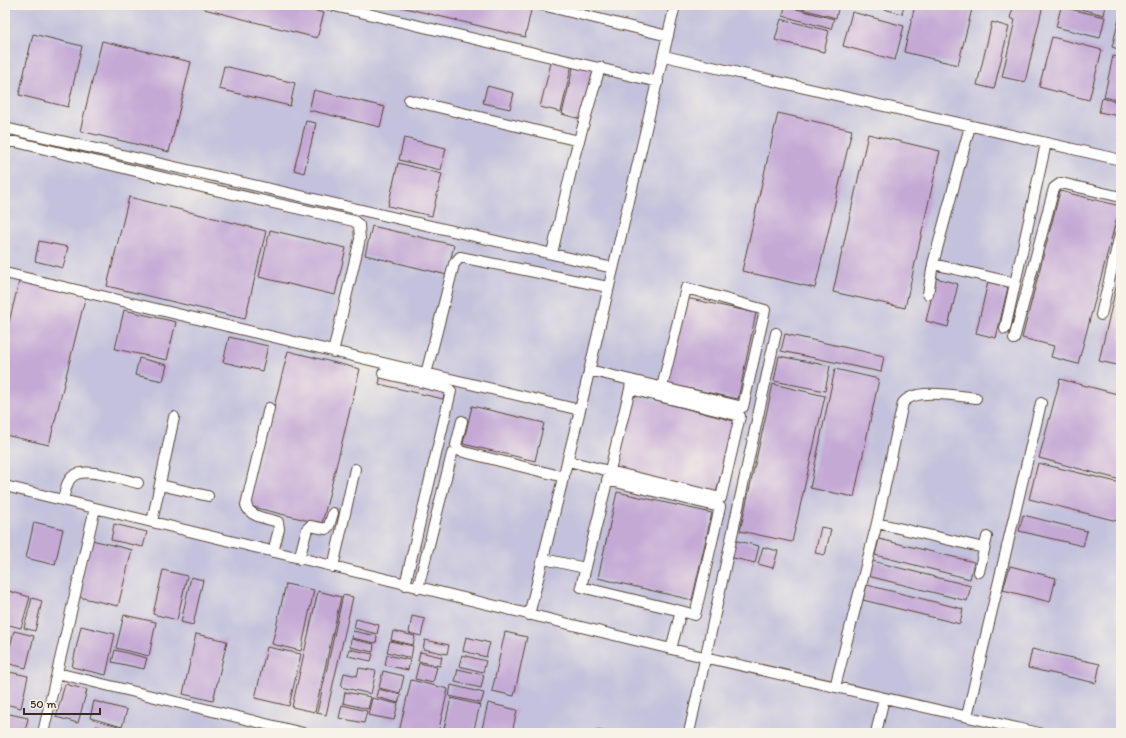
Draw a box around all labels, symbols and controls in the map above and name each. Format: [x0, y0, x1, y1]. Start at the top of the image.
scale bar [24, 690, 100, 716]
text: 50 m [30, 697, 56, 711]

